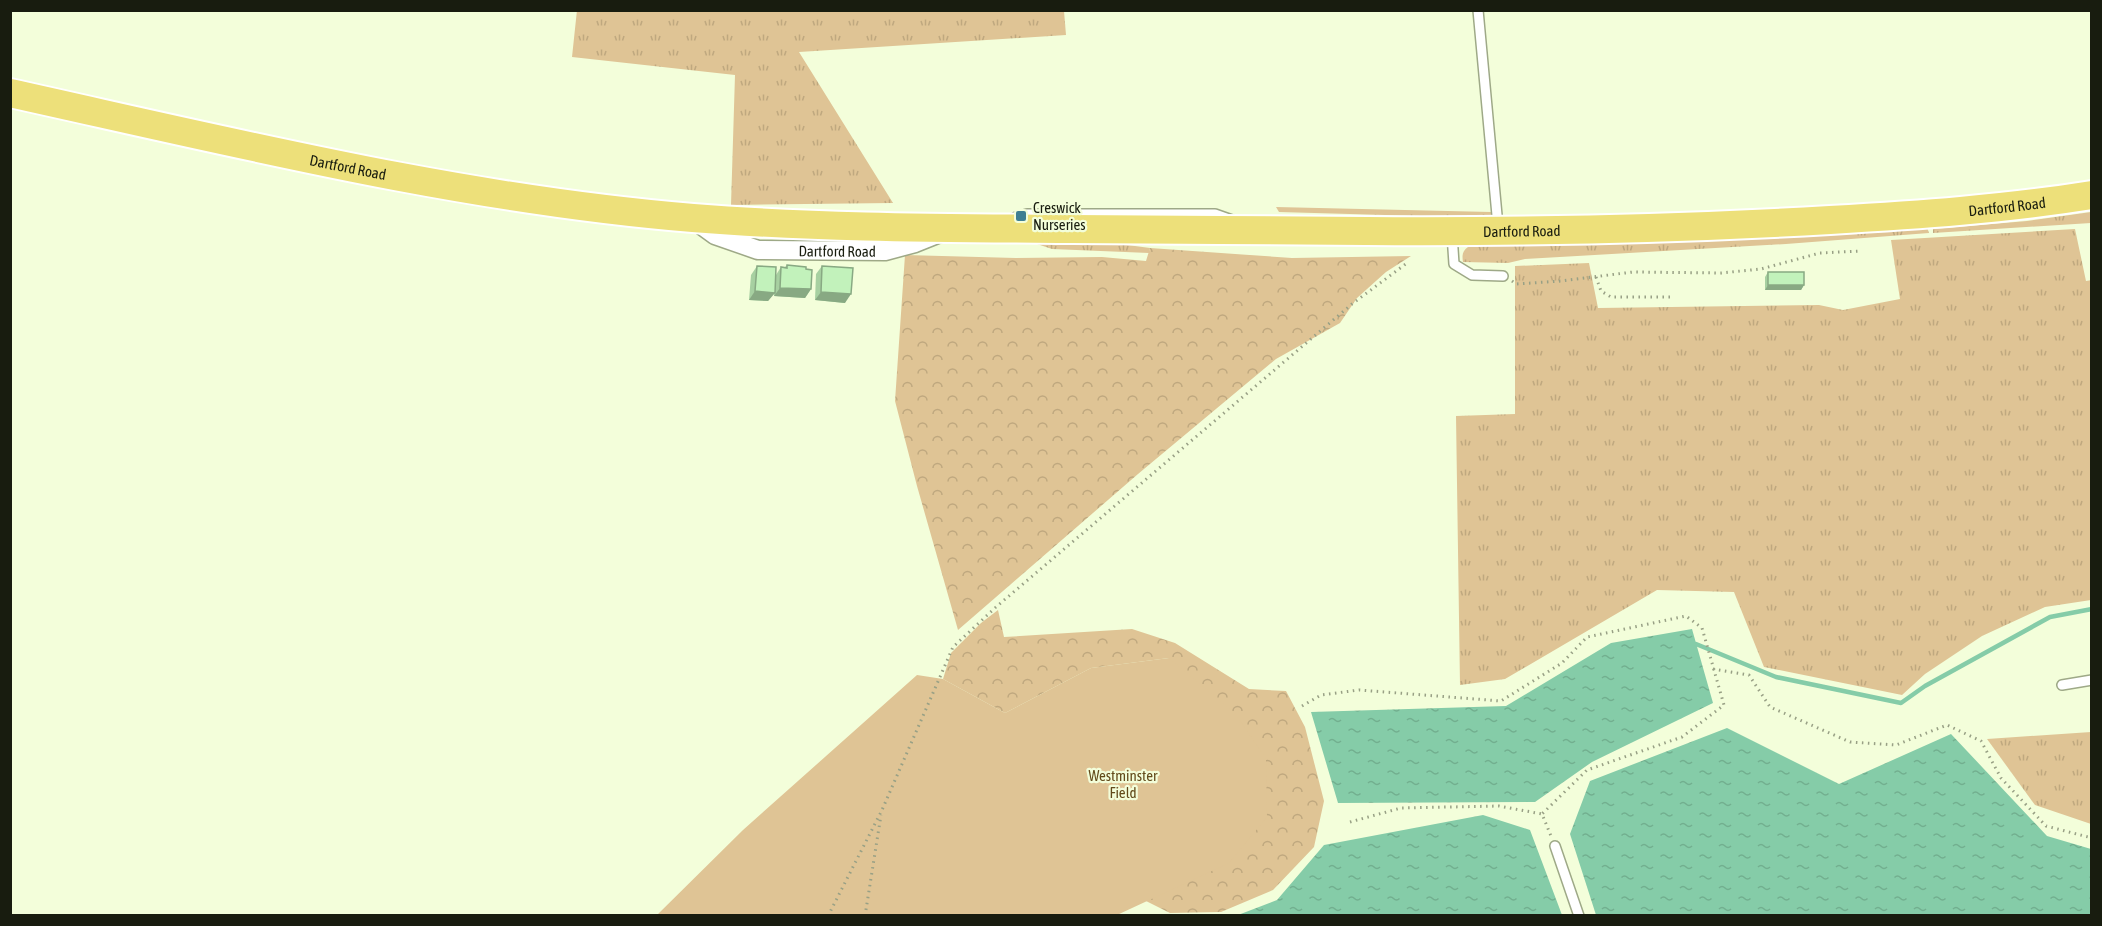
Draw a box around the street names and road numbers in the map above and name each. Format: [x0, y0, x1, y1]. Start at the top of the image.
street label: Dartford Road [308, 151, 388, 183]
street label: Dartford Road [1968, 193, 2047, 219]
street label: Dartford Road [1483, 222, 1561, 239]
street label: Dartford Road [798, 242, 876, 259]

